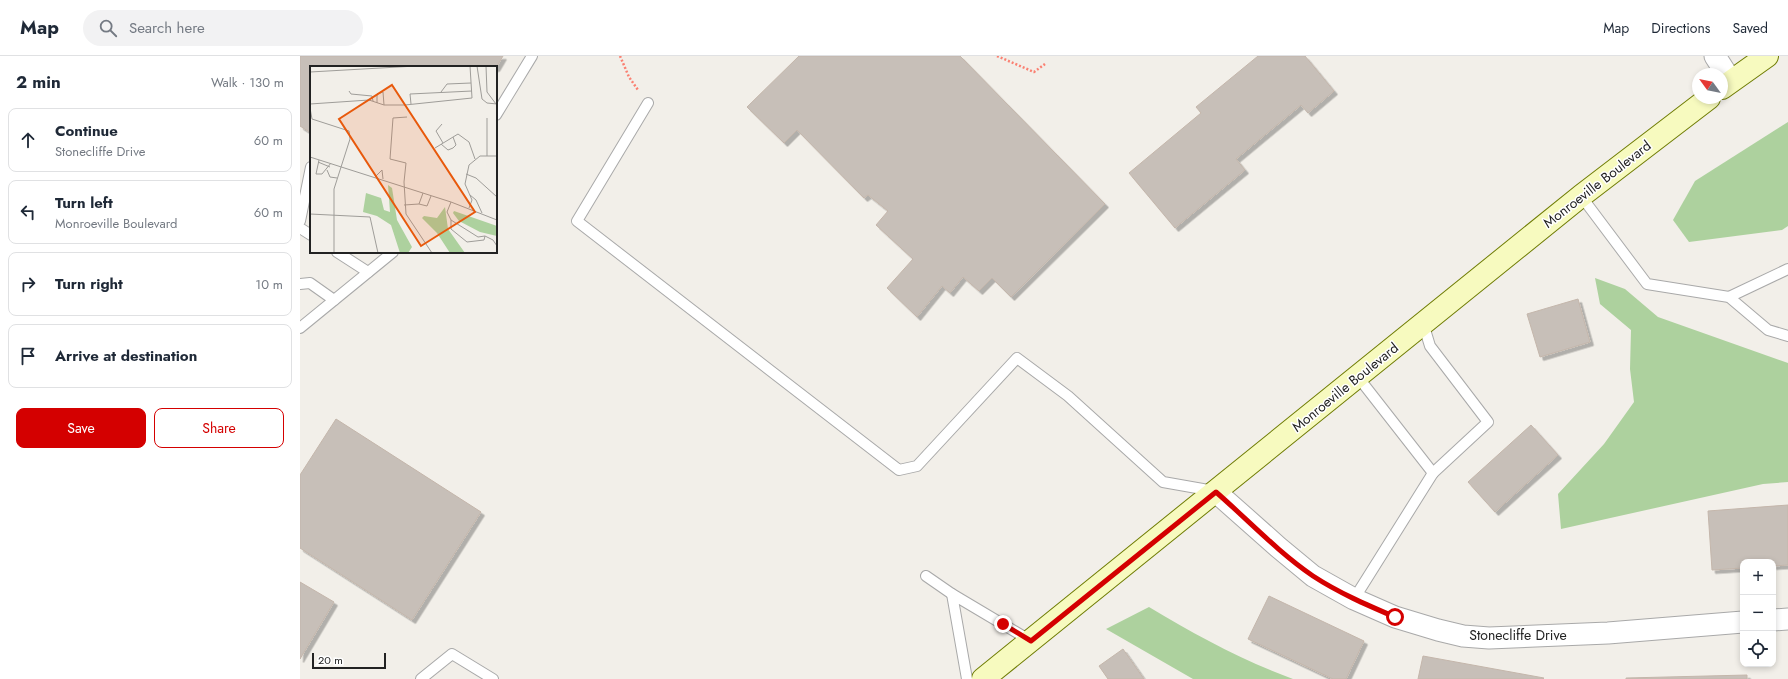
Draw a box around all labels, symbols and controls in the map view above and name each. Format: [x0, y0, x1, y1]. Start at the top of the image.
search box [83, 10, 363, 46]
text: Map [20, 14, 59, 41]
icon: search [97, 17, 119, 39]
text: Search here [129, 17, 205, 39]
text: Map [1603, 18, 1629, 38]
text: Directions [1651, 18, 1711, 38]
text: Saved [1733, 18, 1768, 38]
inset map [310, 66, 497, 253]
north arrow [1692, 68, 1728, 104]
text: 2 min [16, 70, 61, 94]
text: Walk · 130 m [211, 73, 284, 92]
text: Continue [55, 120, 118, 142]
icon: ahead [17, 129, 39, 151]
text: 60 m [254, 131, 283, 150]
street label: Monroeville Boulevard [1539, 136, 1655, 232]
text: Stonecliffe Drive [55, 142, 145, 161]
text: Turn left [55, 192, 113, 214]
icon: left [17, 201, 39, 223]
text: 60 m [254, 203, 283, 222]
text: Monroeville Boulevard [55, 214, 178, 233]
icon: right [17, 273, 39, 295]
text: Turn right [55, 273, 123, 295]
text: 10 m [255, 275, 283, 294]
street label: Monroeville Boulevard [1287, 338, 1403, 436]
icon: arrive [17, 345, 39, 367]
text: Arrive at destination [55, 345, 197, 367]
button: Save [16, 408, 146, 448]
button: Share [154, 408, 284, 448]
map controls [1740, 559, 1776, 667]
button: + [1740, 559, 1776, 595]
button: − [1740, 595, 1776, 631]
route start [1386, 608, 1404, 626]
route end [994, 615, 1012, 633]
street label: Stonecliffe Drive [1469, 625, 1567, 645]
button: locate [1740, 631, 1776, 667]
scale bar [312, 651, 386, 670]
text: 20 m [318, 652, 343, 668]

